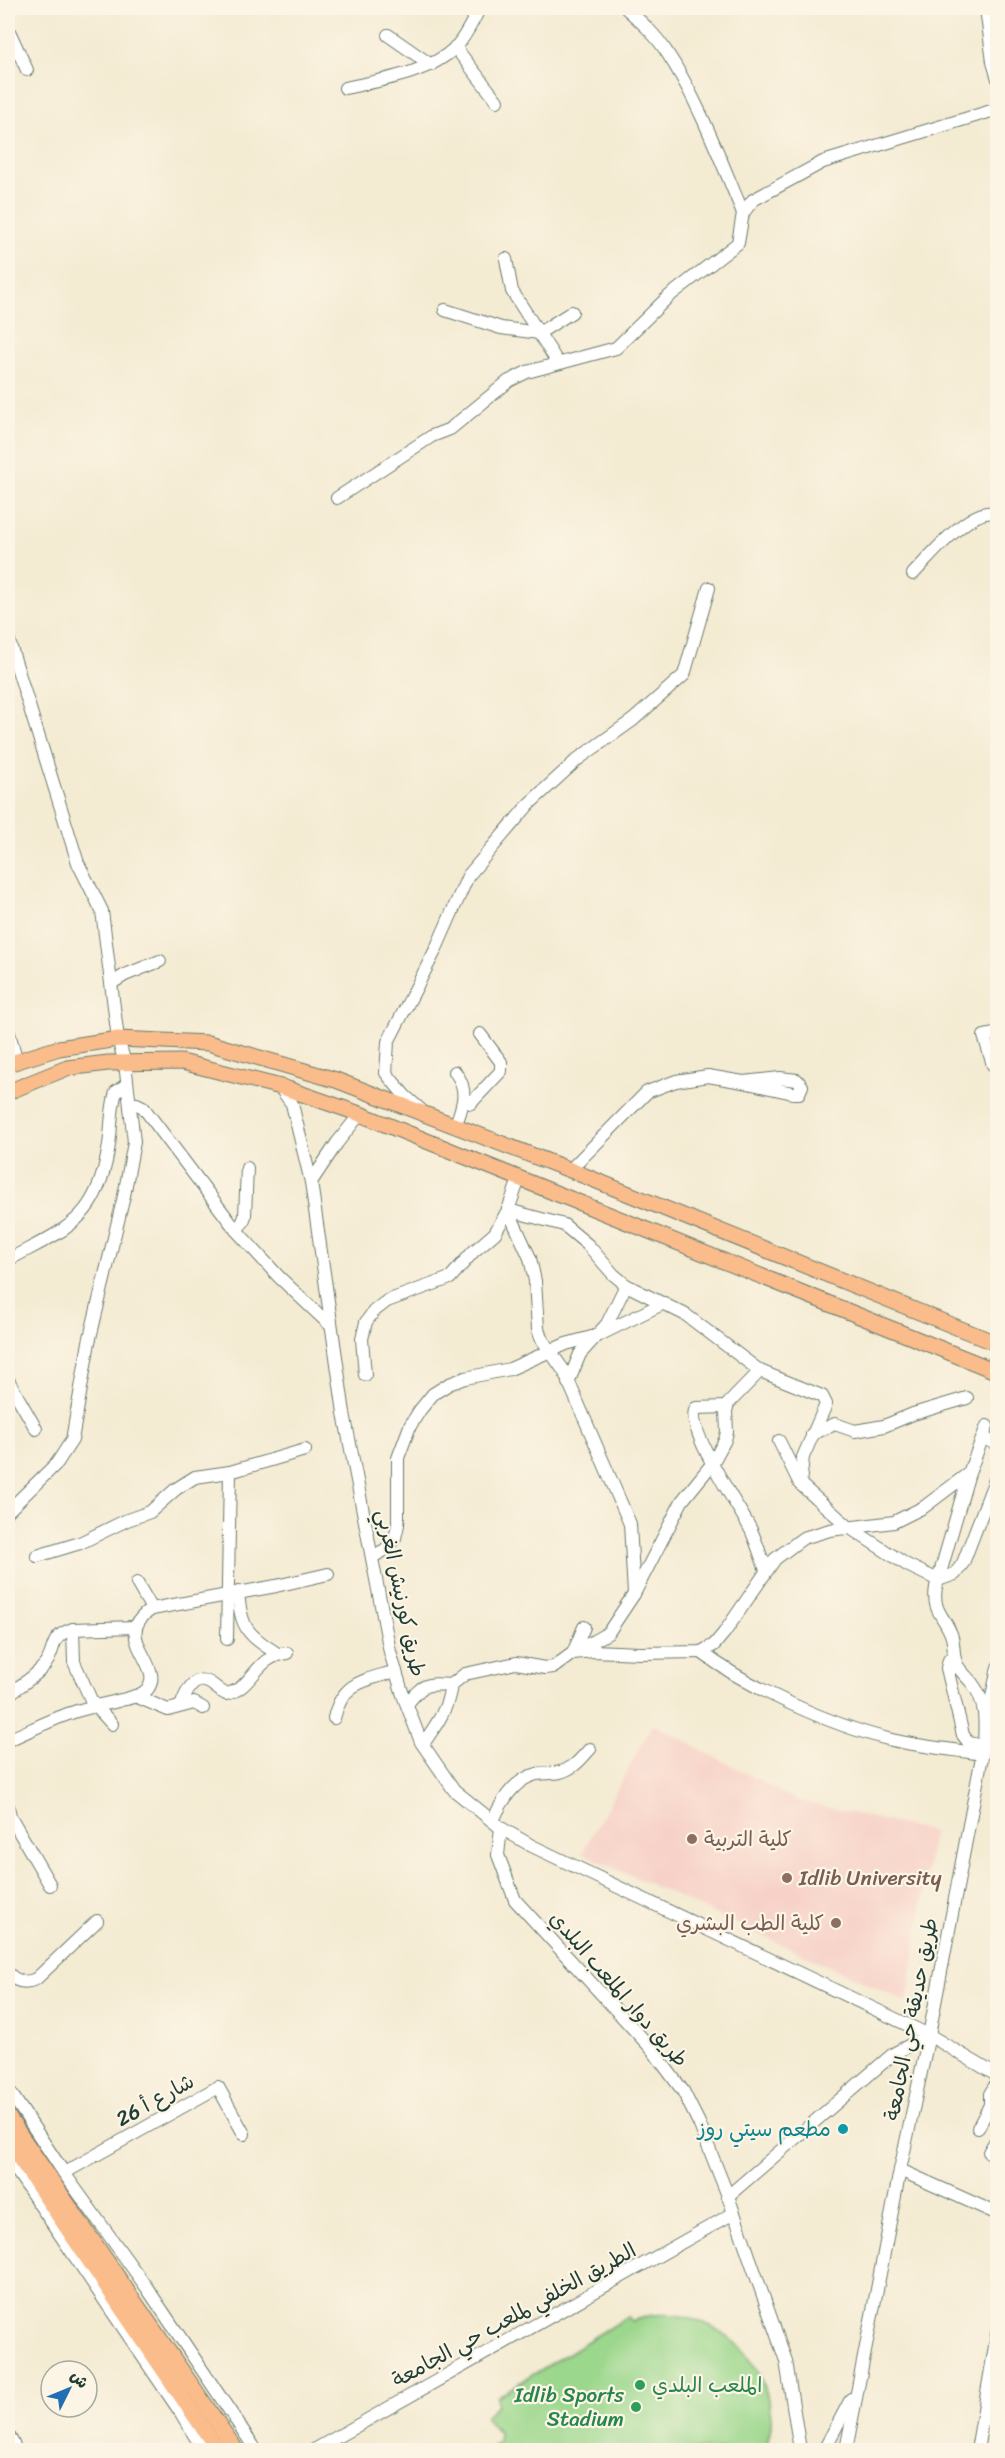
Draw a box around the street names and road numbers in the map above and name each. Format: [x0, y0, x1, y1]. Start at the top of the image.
street label: طريق كورنيش الغربي [365, 1506, 437, 1680]
street label: طريق دوار الملعب البلدي [540, 1902, 698, 2076]
street label: طريق حديقة حي الجامعة [873, 1914, 949, 2124]
street label: شارع أ 26 [108, 2063, 202, 2137]
street label: الطريق الخلفي لملعب حي الجامعة [384, 2232, 644, 2398]

